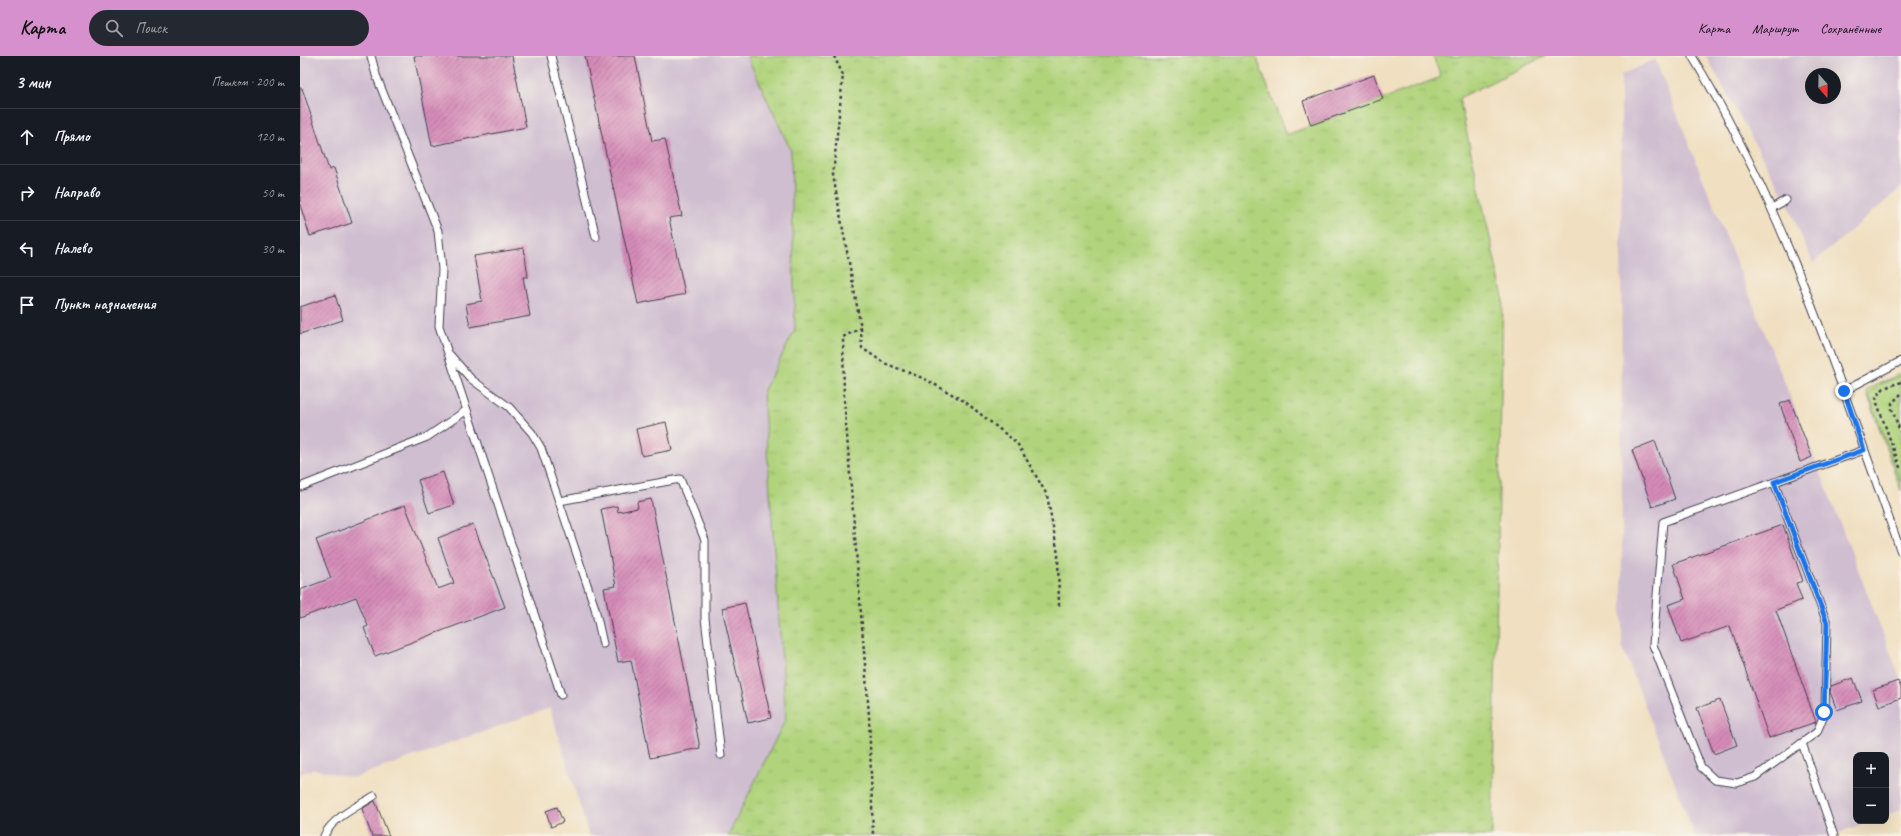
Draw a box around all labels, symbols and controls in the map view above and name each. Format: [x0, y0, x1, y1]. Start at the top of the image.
search box [89, 10, 369, 46]
text: Карта [20, 16, 65, 40]
icon: search [103, 17, 125, 39]
text: Поиск [135, 19, 167, 38]
text: Карта [1698, 20, 1730, 37]
text: Маршрут [1752, 20, 1798, 37]
text: Сохранённые [1820, 20, 1881, 37]
north arrow [1805, 68, 1841, 104]
text: 3 мин [16, 72, 51, 93]
text: Пешком · 200 m [211, 74, 284, 90]
icon: ahead [16, 126, 38, 148]
text: Прямо [54, 127, 90, 146]
text: 120 m [256, 129, 284, 145]
icon: right [16, 182, 38, 204]
text: Направо [54, 183, 100, 202]
text: 50 m [262, 185, 284, 201]
icon: left [16, 238, 38, 260]
text: Налево [54, 239, 92, 258]
text: 30 m [262, 241, 284, 257]
icon: arrive [16, 294, 38, 316]
text: Пункт назначения [54, 295, 156, 314]
route end [1835, 382, 1853, 400]
route start [1815, 703, 1833, 721]
map controls [1853, 752, 1889, 824]
button: + [1853, 752, 1889, 788]
button: − [1853, 788, 1889, 824]

